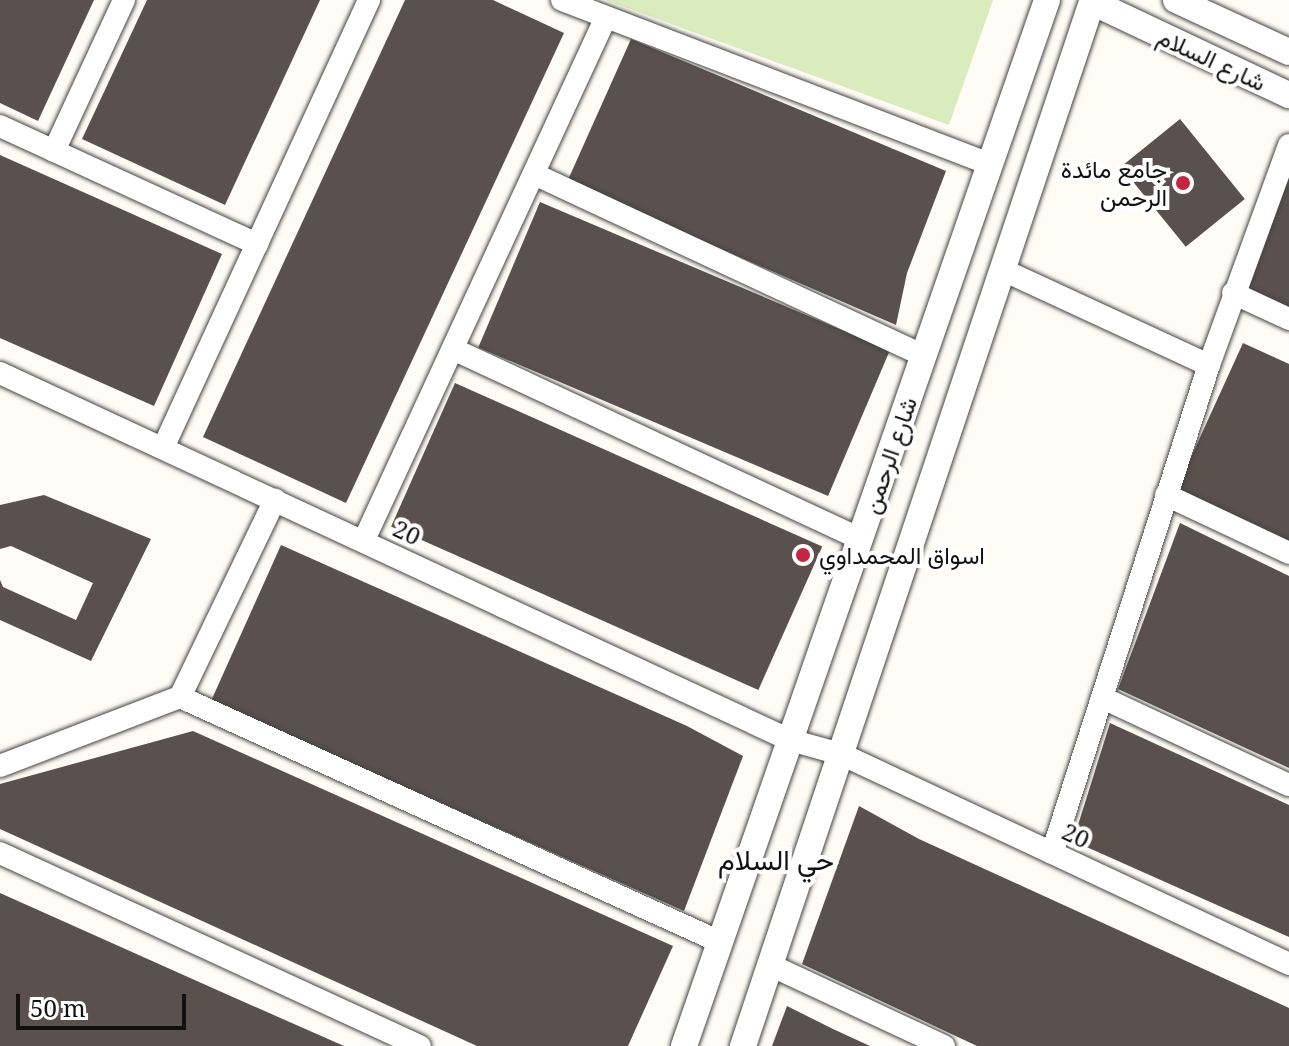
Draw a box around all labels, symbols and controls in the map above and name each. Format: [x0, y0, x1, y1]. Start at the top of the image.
street label: شارع السلام [1153, 21, 1271, 97]
place label: جامع مائدة الرحمن [1061, 155, 1167, 211]
marker: جامع مائدة الرحمن [1174, 174, 1192, 192]
street label: شارع الرحمن [856, 393, 922, 517]
street label: 20 [389, 513, 425, 551]
place label: اسواق المحمداوي [819, 541, 985, 569]
marker: اسواق المحمداوي [794, 546, 812, 564]
street label: 20 [1058, 816, 1094, 854]
district label: حي السلام [718, 842, 834, 876]
scale bar [20, 978, 190, 1028]
text: 50 m [30, 991, 86, 1024]

